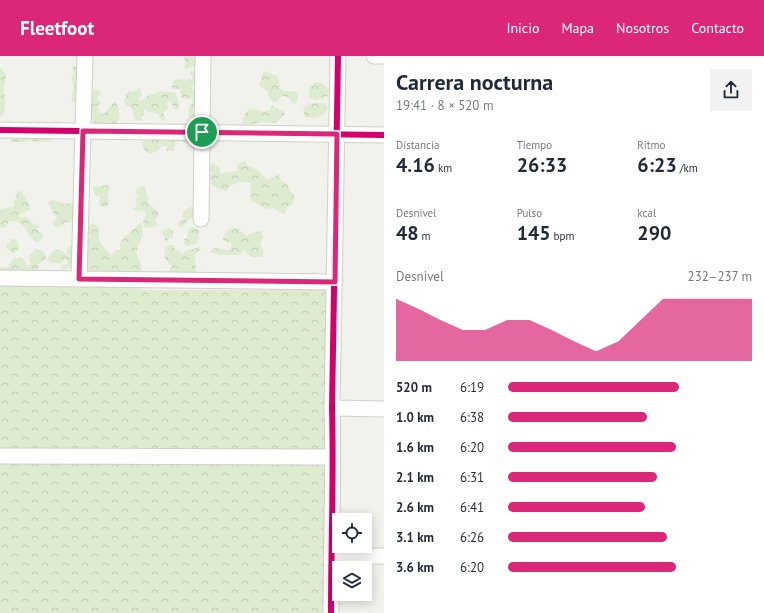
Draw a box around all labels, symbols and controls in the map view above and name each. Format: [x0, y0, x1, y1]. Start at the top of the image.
text: Fleetfoot [20, 16, 94, 40]
text: Inicio [506, 19, 539, 37]
text: Mapa [561, 19, 594, 37]
text: Nosotros [616, 19, 669, 37]
text: Contacto [691, 19, 744, 37]
text: Carrera nocturna [396, 68, 553, 96]
button: share [710, 69, 752, 111]
text: 19:41 · 8 × 520 m [396, 97, 493, 114]
pin [185, 115, 219, 149]
icon: arrive [191, 121, 213, 143]
text: Distancia [396, 138, 439, 152]
text: Tiempo [517, 138, 552, 152]
text: Ritmo [637, 138, 665, 152]
text: 4.16 [396, 152, 435, 178]
text: 26:33 [517, 152, 567, 178]
text: 6:23 [637, 152, 677, 178]
text: km [435, 161, 452, 175]
text: /km [677, 161, 698, 175]
text: Desnivel [396, 206, 436, 220]
text: Pulso [517, 206, 542, 220]
text: kcal [637, 206, 656, 220]
text: 48 [396, 220, 419, 246]
text: 145 [517, 220, 551, 246]
text: 290 [637, 220, 671, 246]
text: m [419, 229, 431, 243]
text: bpm [551, 229, 574, 243]
text: Desnivel [396, 268, 444, 285]
text: 232–237 m [688, 268, 752, 285]
text: 520 m [396, 379, 432, 396]
text: 6:19 [460, 379, 484, 396]
text: 1.0 km [396, 409, 434, 426]
text: 6:38 [460, 409, 484, 426]
text: 1.6 km [396, 439, 434, 456]
text: 6:20 [460, 439, 484, 456]
text: 2.1 km [396, 469, 434, 486]
text: 6:31 [460, 469, 484, 486]
text: 2.6 km [396, 499, 434, 516]
text: 6:41 [460, 499, 484, 516]
map controls [332, 513, 372, 601]
button: locate [332, 513, 372, 553]
text: 3.1 km [396, 529, 434, 546]
text: 6:26 [460, 529, 484, 546]
text: 3.6 km [396, 559, 434, 576]
text: 6:20 [460, 559, 484, 576]
button: layers [332, 561, 372, 601]

